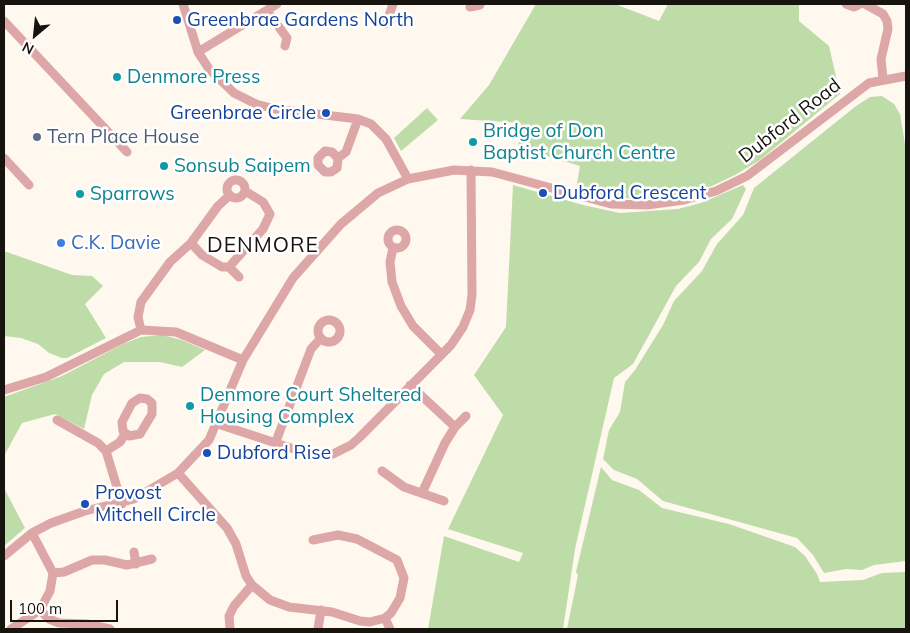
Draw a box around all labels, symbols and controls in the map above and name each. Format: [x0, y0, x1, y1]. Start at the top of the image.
place label: Greenbrae Gardens North [187, 9, 414, 31]
north arrow [10, 10, 60, 60]
marker: Greenbrae Gardens North [171, 14, 183, 26]
text: N [19, 38, 37, 59]
place label: Denmore Press [127, 66, 260, 88]
marker: Denmore Press [111, 71, 123, 83]
street label: Dubford Road [734, 74, 846, 168]
place label: Greenbrae Circle [170, 102, 316, 124]
marker: Greenbrae Circle [320, 107, 332, 119]
place label: Bridge of Don Baptist Church Centre [483, 120, 676, 164]
place label: Tern Place House [47, 126, 199, 148]
marker: Tern Place House [31, 131, 43, 143]
marker: Bridge of Don Baptist Church Centre [467, 136, 479, 148]
place label: Sonsub Saipem [174, 155, 311, 177]
marker: Sonsub Saipem [158, 160, 170, 172]
place label: Dubford Crescent [553, 182, 706, 204]
place label: Sparrows [90, 183, 175, 205]
marker: Dubford Crescent [537, 187, 549, 199]
marker: Sparrows [74, 188, 86, 200]
place label: C.K. Davie [71, 232, 161, 254]
district label: DENMORE [206, 233, 320, 259]
marker: C.K. Davie [55, 237, 67, 249]
place label: Denmore Court Sheltered Housing Complex [200, 384, 422, 428]
marker: Denmore Court Sheltered Housing Complex [184, 400, 196, 412]
place label: Dubford Rise [217, 442, 331, 464]
marker: Dubford Rise [201, 447, 213, 459]
place label: Provost Mitchell Circle [95, 482, 216, 526]
marker: Provost Mitchell Circle [79, 498, 91, 510]
scale bar [12, 590, 120, 622]
text: 100 m [18, 599, 62, 618]

